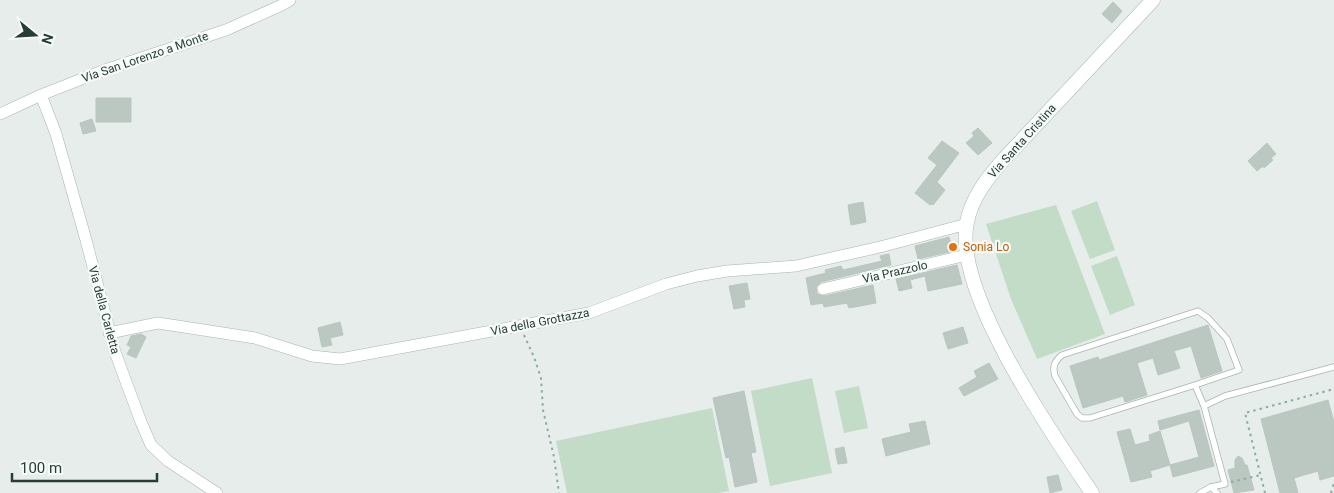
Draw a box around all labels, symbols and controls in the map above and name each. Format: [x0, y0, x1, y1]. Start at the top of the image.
north arrow [10, 10, 60, 60]
street label: Via San Lorenzo a Monte [80, 29, 210, 85]
text: N [38, 32, 57, 46]
street label: Via Santa Cristina [985, 101, 1059, 181]
place label: Sonia Lo [963, 240, 1009, 254]
marker: Sonia Lo [947, 241, 959, 253]
street label: Via Prazzolo [861, 258, 929, 286]
street label: Via della Carletta [86, 264, 122, 356]
street label: Via della Grottazza [489, 306, 591, 338]
scale bar [12, 450, 158, 482]
text: 100 m [20, 459, 62, 477]

